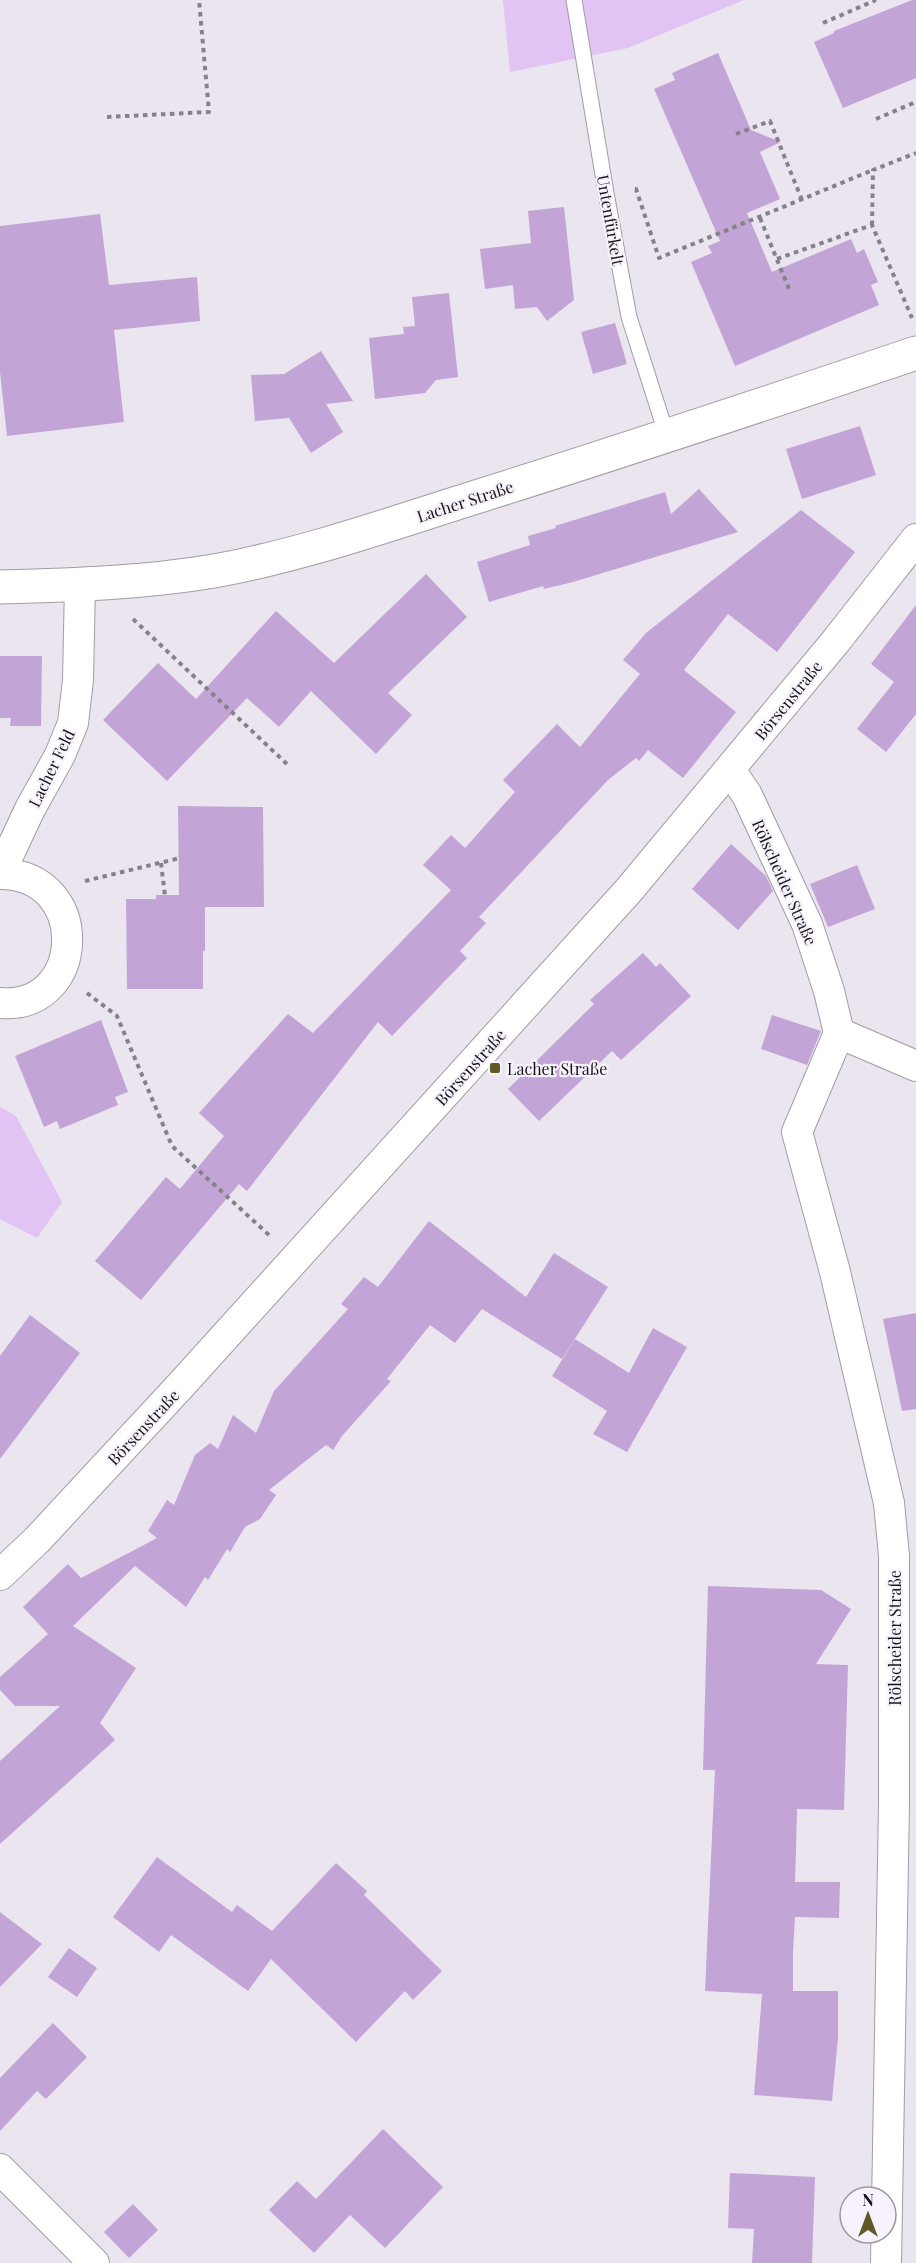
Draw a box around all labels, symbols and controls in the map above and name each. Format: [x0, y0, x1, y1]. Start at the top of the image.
street label: Untenfürkelt [593, 173, 629, 267]
street label: Lacher Straße [414, 476, 516, 526]
street label: Börsenstraße [750, 656, 826, 744]
street label: Lacher Feld [23, 726, 79, 810]
street label: Rölscheider Straße [748, 816, 822, 948]
street label: Börsenstraße [430, 1024, 510, 1110]
place label: Lacher Straße [507, 1058, 607, 1079]
marker: Lacher Straße [488, 1061, 502, 1075]
street label: Börsenstraße [103, 1385, 183, 1469]
street label: Rölscheider Straße [884, 1570, 905, 1706]
north arrow [838, 2185, 898, 2245]
text: N [862, 2189, 874, 2210]

